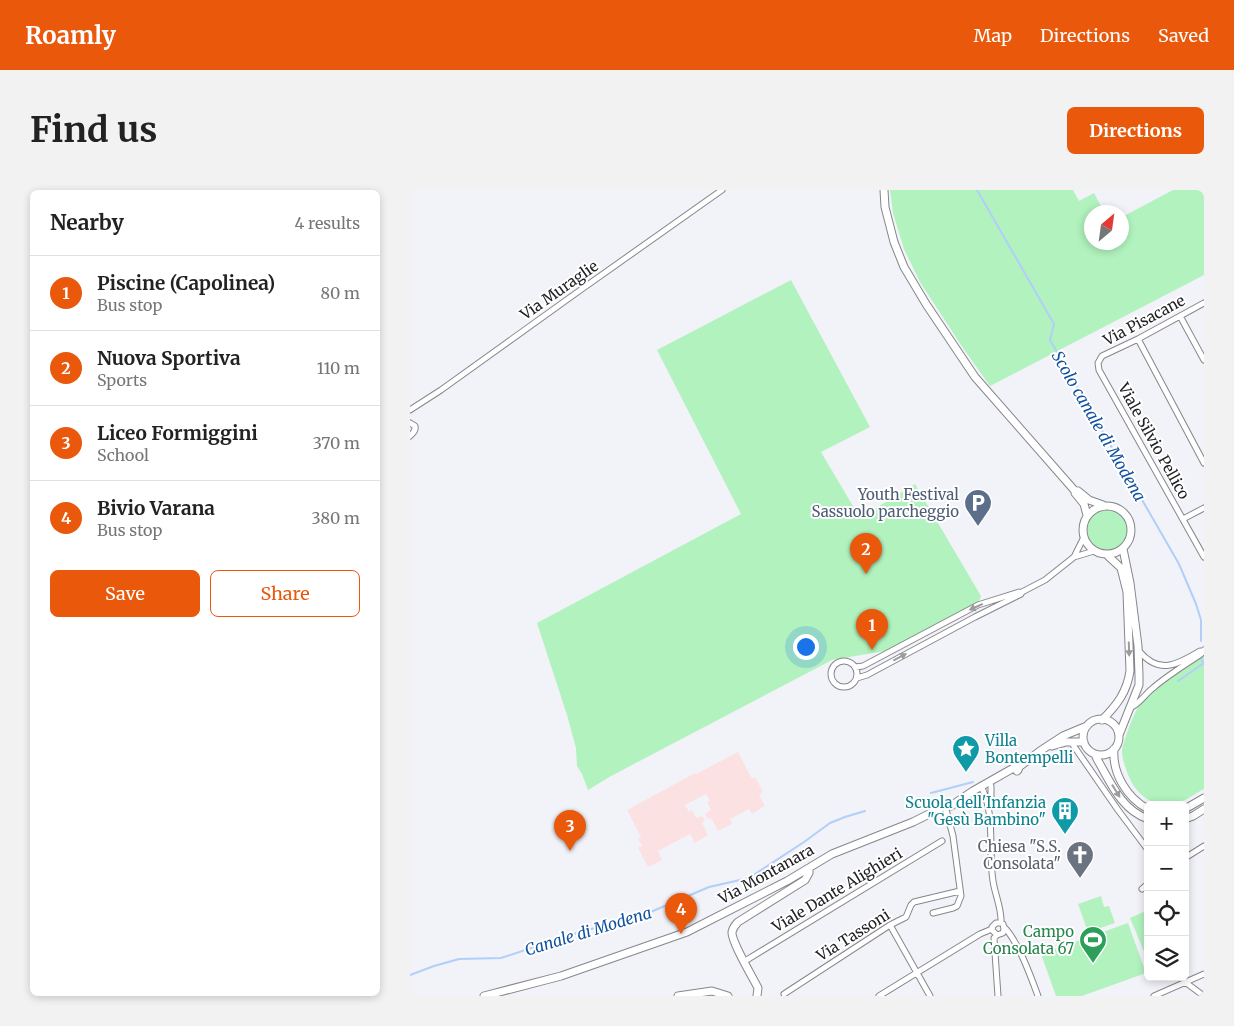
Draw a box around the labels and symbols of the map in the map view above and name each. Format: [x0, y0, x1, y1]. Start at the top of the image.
north arrow [1084, 205, 1129, 250]
street label: Via Muraglie [515, 256, 602, 324]
street label: Via Pisacane [1099, 290, 1188, 350]
water label: Scolo canale di Modena [1048, 347, 1150, 505]
street label: Viale Silvio Pellico [1114, 379, 1194, 503]
place label: Youth Festival Sassuolo parcheggio [811, 485, 959, 521]
parking icon: Youth Festival Sassuolo parcheggio [963, 488, 993, 527]
pin: 2 [850, 533, 882, 574]
one-way arrow [969, 603, 983, 611]
pin: 1 [856, 609, 888, 650]
your location [793, 634, 819, 660]
one-way arrow [1126, 641, 1134, 657]
one-way arrow [893, 653, 908, 661]
place label: Villa Bontempelli [984, 731, 1074, 767]
place icon: Villa Bontempelli [951, 734, 981, 773]
one-way arrow [1111, 785, 1120, 798]
place label: Scuola dell'Infanzia "Gesù Bambino" [905, 793, 1046, 829]
building icon: Scuola dell'Infanzia "Gesù Bambino" [1050, 796, 1080, 835]
pin: 3 [554, 810, 586, 851]
place label: Chiesa "S.S. Consolata" [978, 837, 1061, 873]
street label: Via Montanara [714, 840, 817, 909]
church icon: Chiesa "S.S. Consolata" [1065, 840, 1095, 879]
street label: Viale Dante Alighieri [768, 844, 905, 937]
pin: 4 [665, 893, 697, 934]
water label: Canale di Modena [522, 902, 654, 960]
street label: Via Tassoni [812, 905, 893, 966]
place label: Campo Consolata 67 [983, 922, 1074, 958]
sports icon: Campo Consolata 67 [1078, 925, 1108, 964]

